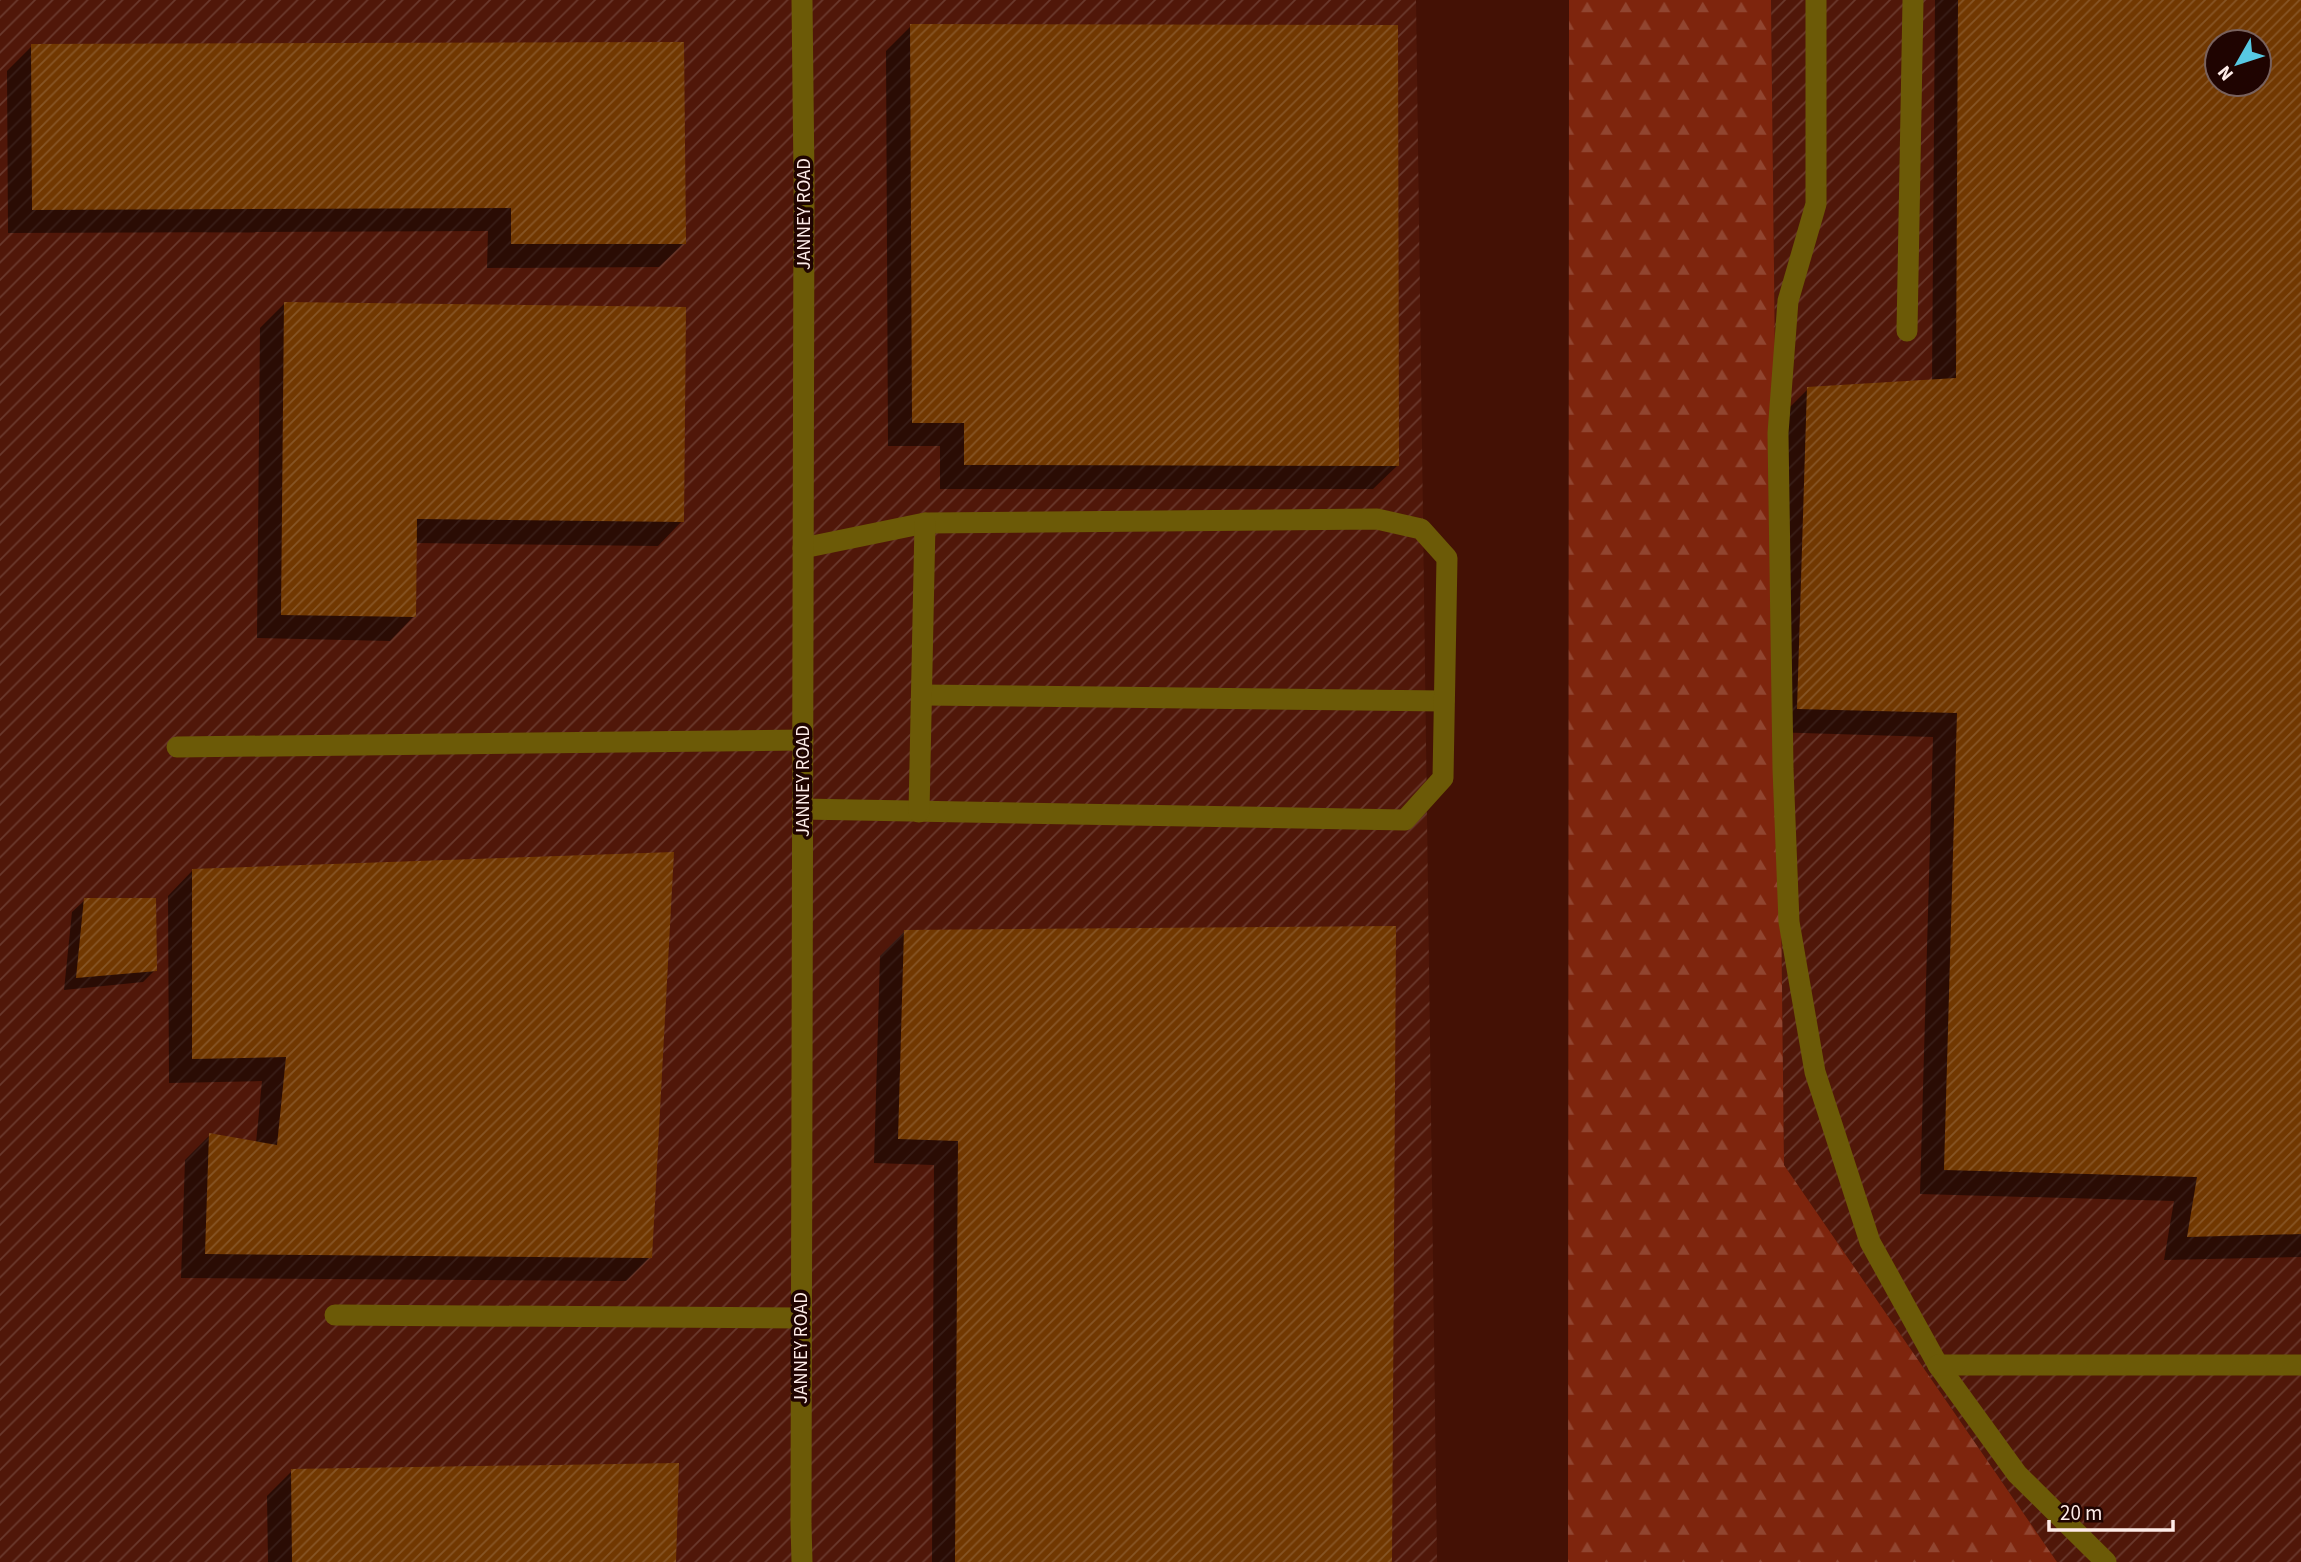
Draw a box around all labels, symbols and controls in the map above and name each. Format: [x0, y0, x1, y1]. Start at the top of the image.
north arrow [2203, 28, 2273, 98]
text: N [2211, 59, 2240, 86]
street label: JANNEY ROAD [791, 158, 818, 270]
street label: JANNEY ROAD [790, 725, 817, 837]
street label: JANNEY ROAD [788, 1292, 815, 1404]
scale bar [2049, 1488, 2173, 1532]
text: 20 m [2060, 1498, 2102, 1528]

